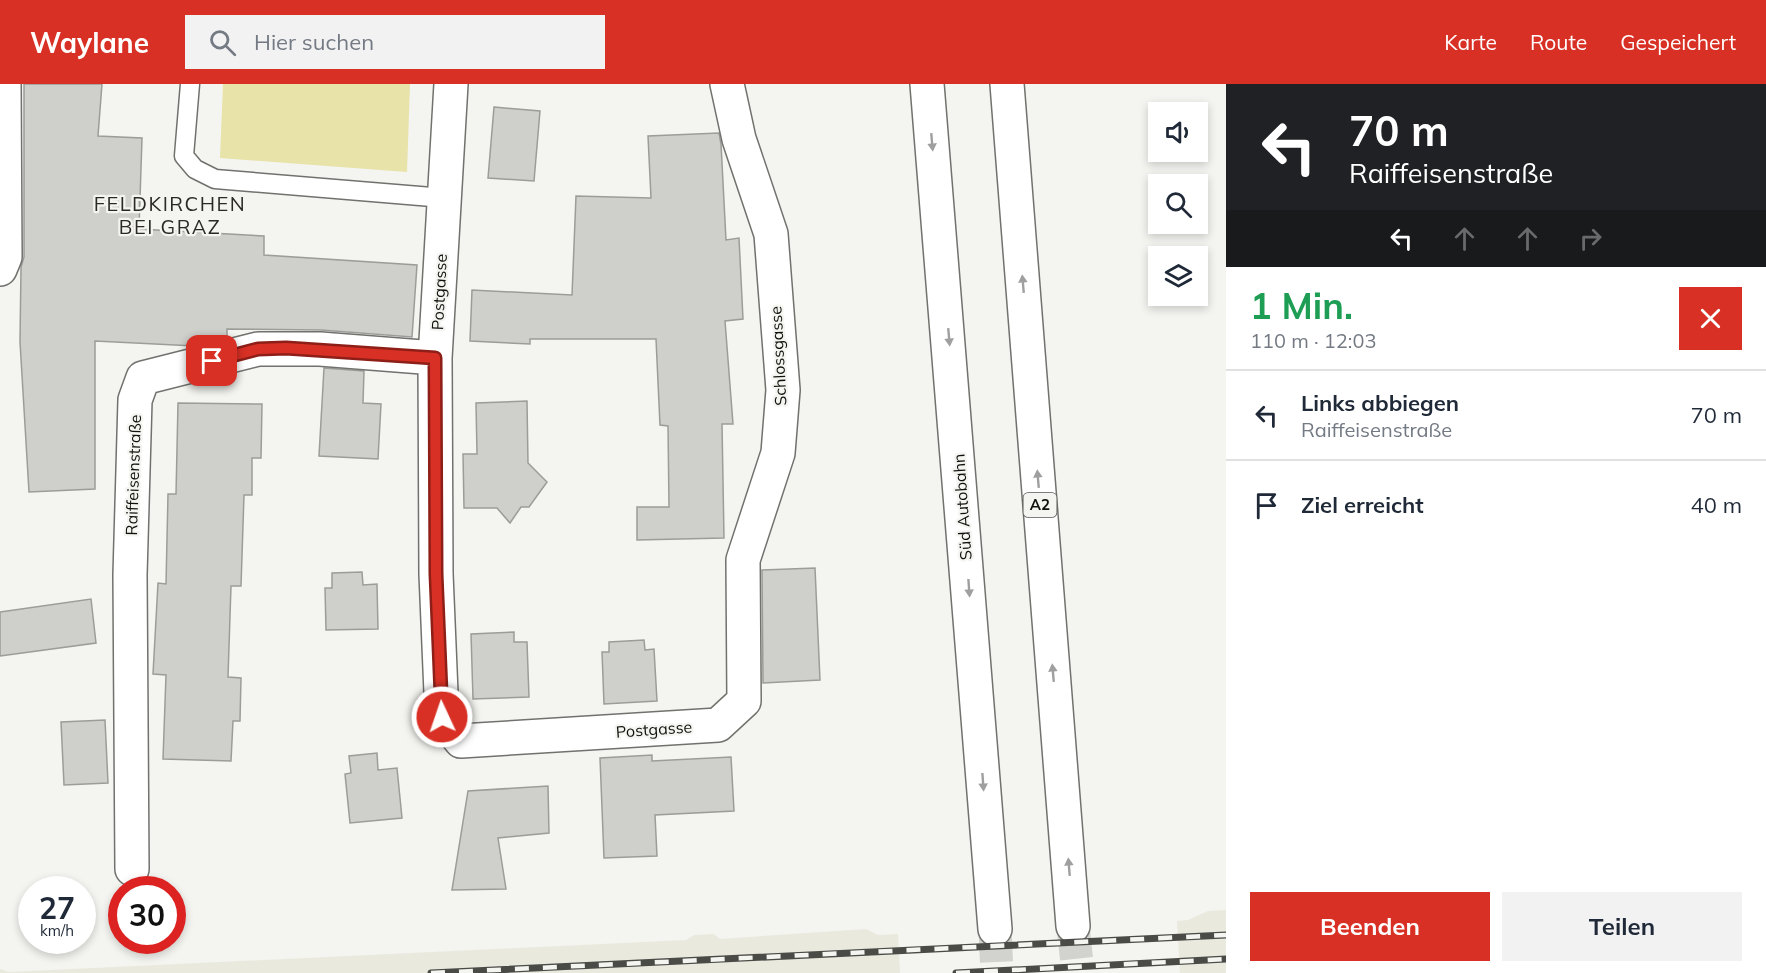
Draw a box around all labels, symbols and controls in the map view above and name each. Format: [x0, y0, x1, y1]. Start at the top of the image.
search box [185, 15, 605, 69]
text: Waylane [30, 25, 149, 60]
icon: search [206, 26, 239, 59]
text: Hier suchen [254, 28, 374, 56]
text: Karte [1444, 29, 1497, 55]
text: Route [1530, 29, 1587, 55]
text: Gespeichert [1620, 29, 1736, 55]
map controls [1148, 102, 1208, 306]
button: sound [1148, 102, 1208, 162]
text: 70 m [1349, 104, 1449, 157]
icon: left [1250, 108, 1328, 186]
one-way arrow [927, 133, 937, 152]
text: Raiffeisenstraße [1349, 156, 1553, 190]
button: search [1148, 174, 1208, 234]
district label: FELDKIRCHEN BEI GRAZ [94, 191, 246, 239]
icon: left [1385, 222, 1418, 255]
icon: ahead [1448, 222, 1481, 255]
icon: ahead [1511, 222, 1544, 255]
icon: right [1574, 222, 1607, 255]
button: layers [1148, 246, 1208, 306]
street label: Postgasse [427, 253, 451, 331]
one-way arrow [1018, 275, 1028, 294]
text: 1 Min. [1250, 283, 1353, 328]
button: close [1679, 287, 1742, 350]
street label: Schlossgasse [765, 306, 791, 406]
one-way arrow [944, 327, 953, 346]
text: 110 m · 12:03 [1250, 328, 1376, 353]
pin [186, 335, 237, 386]
icon: arrive [195, 344, 228, 377]
text: Links abbiegen [1301, 389, 1459, 417]
icon: left [1250, 399, 1283, 432]
text: 70 m [1691, 401, 1742, 429]
street label: Raiffeisenstraße [121, 414, 145, 536]
text: Raiffeisenstraße [1301, 417, 1452, 442]
street label: Süd Autobahn [948, 453, 976, 561]
one-way arrow [1033, 469, 1043, 488]
icon: arrive [1250, 489, 1283, 522]
text: Ziel erreicht [1301, 491, 1424, 519]
text: 40 m [1691, 491, 1742, 519]
road number: A2 [1024, 493, 1056, 517]
one-way arrow [964, 578, 973, 597]
one-way arrow [1049, 664, 1058, 683]
position arrow [410, 685, 474, 749]
street label: Postgasse [615, 716, 693, 742]
one-way arrow [979, 772, 988, 791]
one-way arrow [1064, 858, 1074, 877]
speed limit sign: 30 [108, 876, 186, 954]
text: 27 [39, 889, 75, 927]
button: Beenden [1250, 892, 1490, 961]
button: Teilen [1502, 892, 1742, 961]
text: km/h [40, 921, 74, 940]

